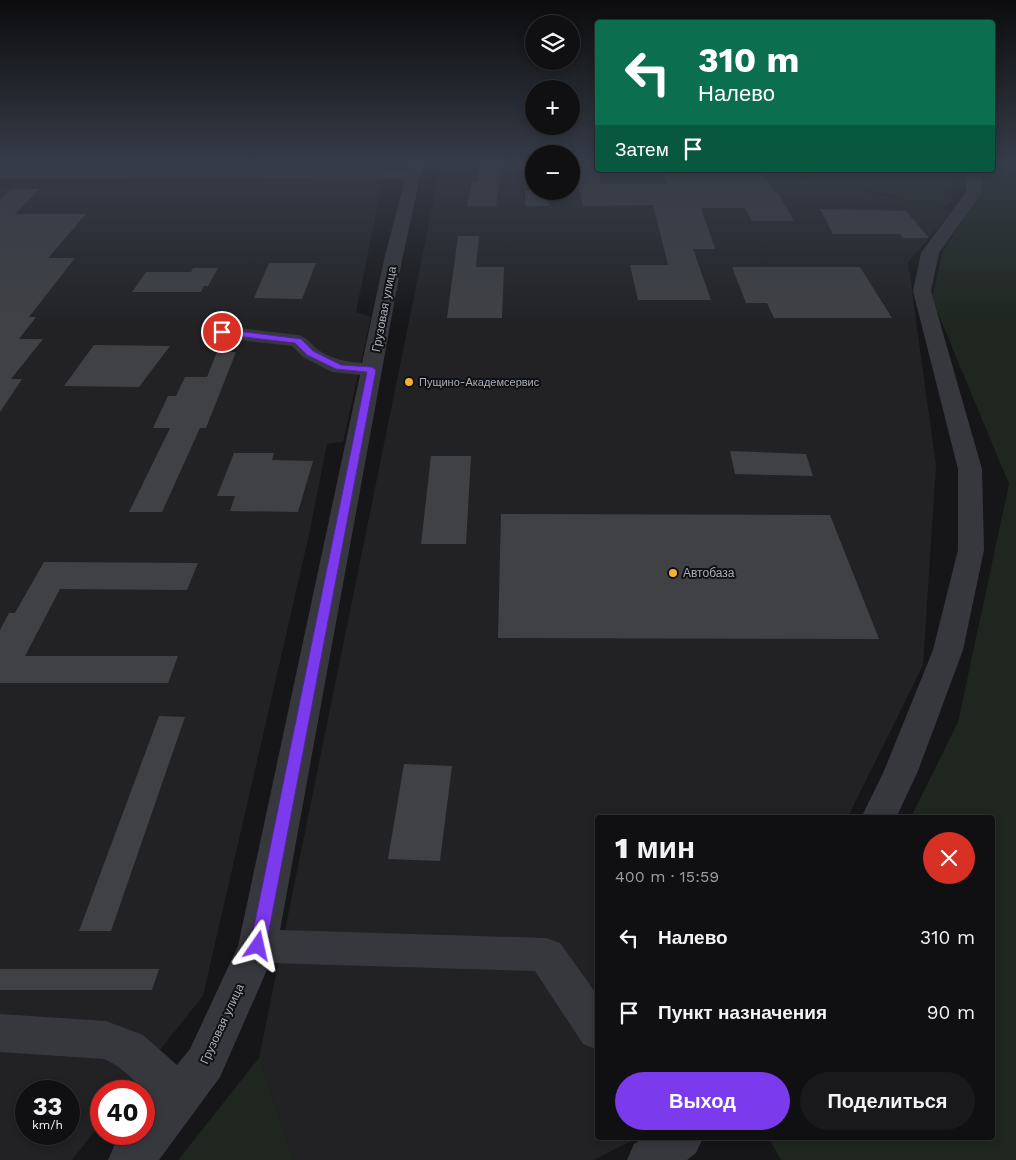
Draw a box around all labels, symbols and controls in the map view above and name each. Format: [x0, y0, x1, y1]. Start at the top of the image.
map controls [525, 15, 580, 200]
button: layers [525, 15, 580, 70]
text: 310 m [698, 39, 799, 81]
icon: left [615, 40, 680, 105]
button: + [525, 80, 580, 135]
text: Налево [698, 81, 775, 106]
icon: arrive [679, 135, 707, 163]
text: Затем [615, 138, 669, 161]
button: − [525, 145, 580, 200]
street label: Грузовая улица [369, 265, 399, 353]
pin [201, 311, 243, 353]
icon: arrive [208, 318, 236, 346]
marker: Пущино-Академсервис [403, 376, 415, 388]
place label: Пущино-Академсервис [419, 376, 540, 389]
place label: Автобаза [683, 566, 735, 580]
marker: Автобаза [667, 567, 679, 579]
text: 1 мин [615, 830, 695, 865]
button: close [923, 832, 975, 884]
text: 400 m · 15:59 [615, 867, 719, 886]
position arrow [231, 919, 283, 971]
icon: left [615, 924, 643, 952]
text: Налево [658, 926, 728, 949]
text: 310 m [920, 926, 975, 949]
street label: Грузовая улица [197, 981, 247, 1066]
icon: arrive [615, 999, 643, 1027]
text: Пункт назначения [658, 1001, 827, 1024]
text: 90 m [927, 1001, 975, 1024]
button: Выход [615, 1072, 790, 1130]
button: Поделиться [800, 1072, 975, 1130]
speed limit sign: 40 [90, 1080, 155, 1145]
text: 33 [33, 1092, 62, 1121]
text: km/h [32, 1118, 63, 1132]

